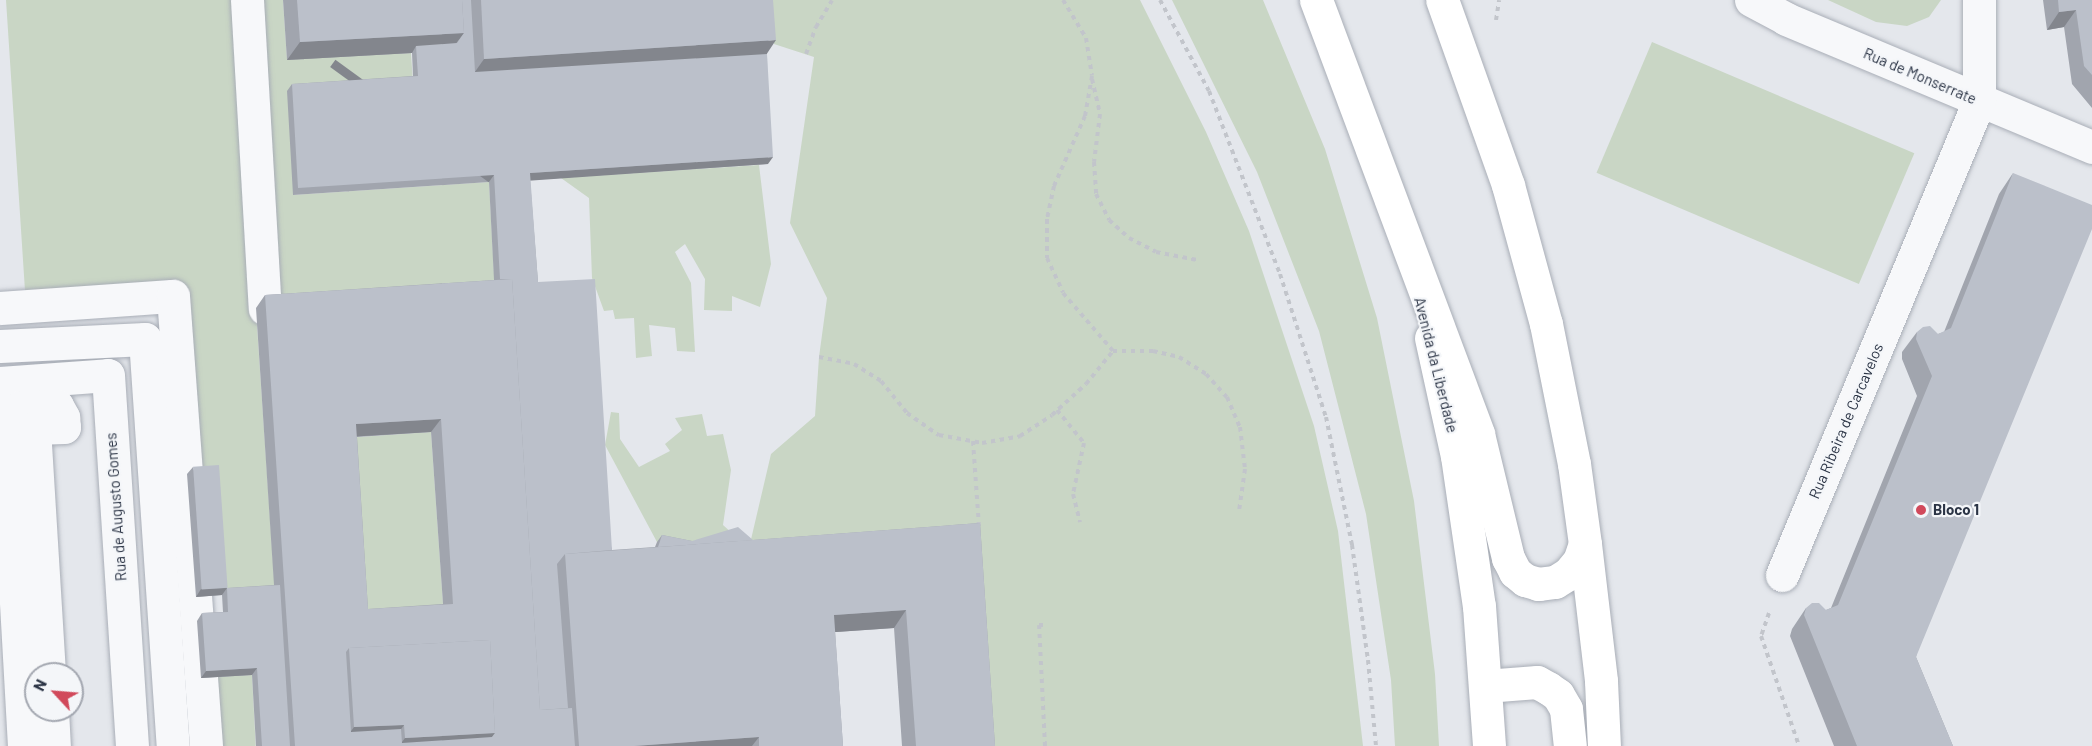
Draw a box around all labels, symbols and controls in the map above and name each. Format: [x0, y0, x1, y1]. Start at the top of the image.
street label: Rua de Monserrate [1861, 44, 1979, 108]
street label: Avenida da Liberdade [1410, 295, 1462, 435]
street label: Rua Ribeira de Carcavelos [1805, 341, 1887, 501]
street label: Rua de Augusto Gomes [102, 432, 130, 582]
place label: Bloco 1 [1933, 501, 1979, 519]
marker: Bloco 1 [1914, 503, 1928, 517]
north arrow [24, 662, 84, 722]
text: N [28, 676, 50, 694]

